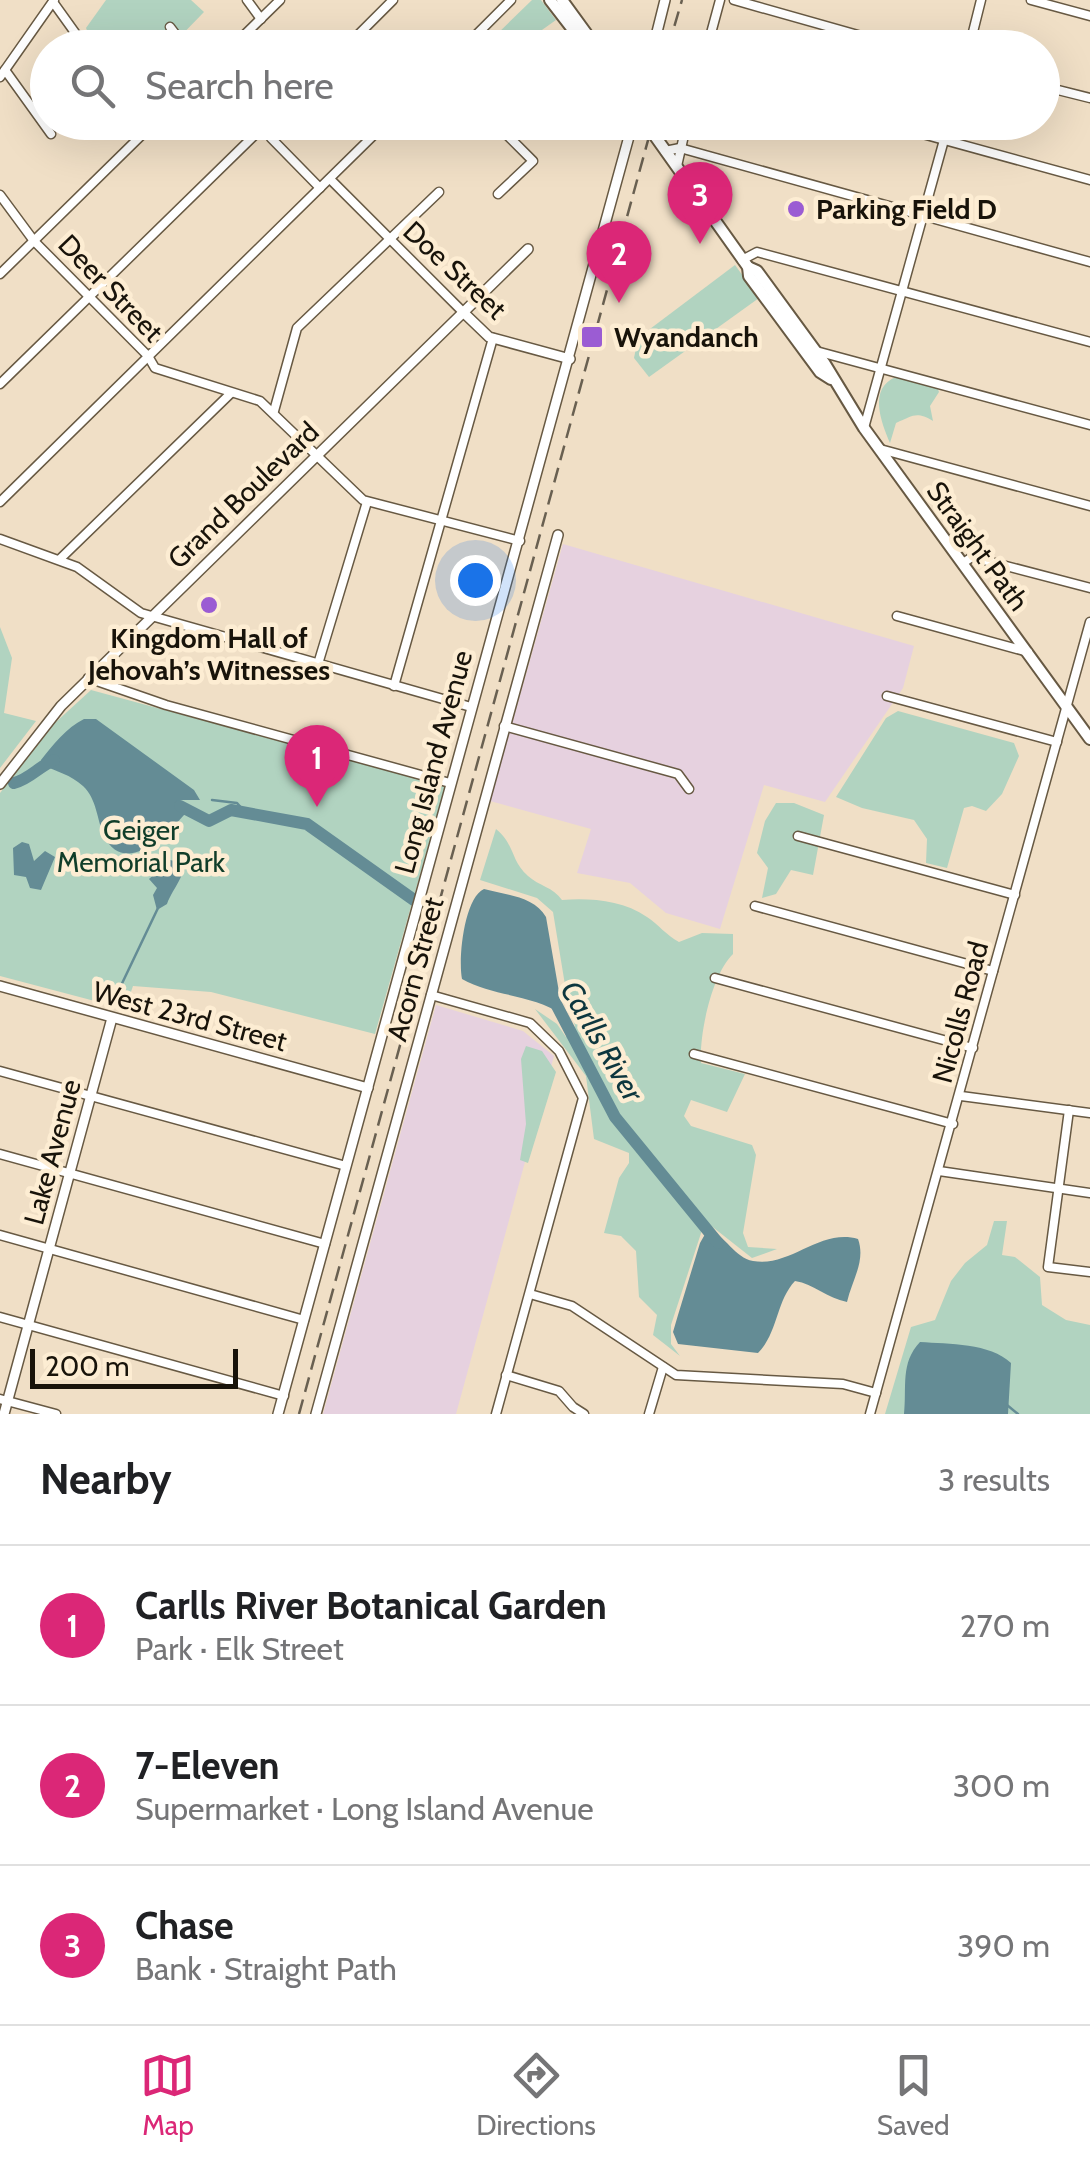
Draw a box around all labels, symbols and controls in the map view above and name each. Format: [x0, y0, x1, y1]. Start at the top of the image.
search box [30, 30, 1060, 140]
icon: search [65, 58, 120, 113]
text: Search here [145, 62, 334, 109]
pin: 3 [668, 162, 732, 244]
place label: Parking Field D [816, 192, 997, 226]
marker: Parking Field D [785, 198, 807, 220]
street label: Doe Street [397, 214, 513, 326]
pin: 2 [586, 220, 652, 303]
street label: Deer Street [52, 227, 170, 349]
place label: Wyandanch [614, 320, 759, 354]
marker: Wyandanch [579, 324, 605, 350]
street label: Grand Boulevard [160, 414, 326, 576]
street label: Straight Path [920, 475, 1036, 617]
your location [450, 555, 501, 606]
marker: Kingdom Hall of Jehovah’s Witnesses [198, 594, 220, 616]
place label: Kingdom Hall of Jehovah’s Witnesses [87, 621, 330, 687]
street label: Long Island Avenue [387, 647, 479, 877]
pin: 1 [284, 724, 350, 807]
park label: Geiger Memorial Park [57, 813, 226, 879]
street label: Acorn Street [379, 893, 451, 1045]
street label: Nicolls Road [925, 937, 995, 1087]
street label: West 23rd Street [89, 974, 291, 1058]
water label: Carlls River [553, 974, 652, 1110]
street label: Lake Avenue [16, 1076, 88, 1228]
scale bar [30, 1344, 238, 1388]
text: 200 m [45, 1349, 130, 1383]
text: Nearby [40, 1453, 172, 1505]
text: 3 results [938, 1460, 1050, 1499]
text: Carlls River Botanical Garden [135, 1582, 607, 1629]
text: 1 [67, 1606, 78, 1645]
text: 270 m [960, 1606, 1050, 1645]
text: Park · Elk Street [135, 1629, 344, 1668]
text: 7-Eleven [135, 1742, 279, 1789]
text: 2 [64, 1766, 81, 1805]
text: 300 m [953, 1766, 1050, 1805]
text: Supermarket · Long Island Avenue [135, 1789, 594, 1828]
text: Chase [135, 1902, 234, 1949]
text: 3 [64, 1926, 81, 1965]
text: 390 m [957, 1926, 1050, 1965]
text: Bank · Straight Path [135, 1949, 397, 1988]
tab: Map [140, 2048, 195, 2142]
tab: Directions [476, 2048, 596, 2142]
tab: Saved [877, 2048, 950, 2142]

